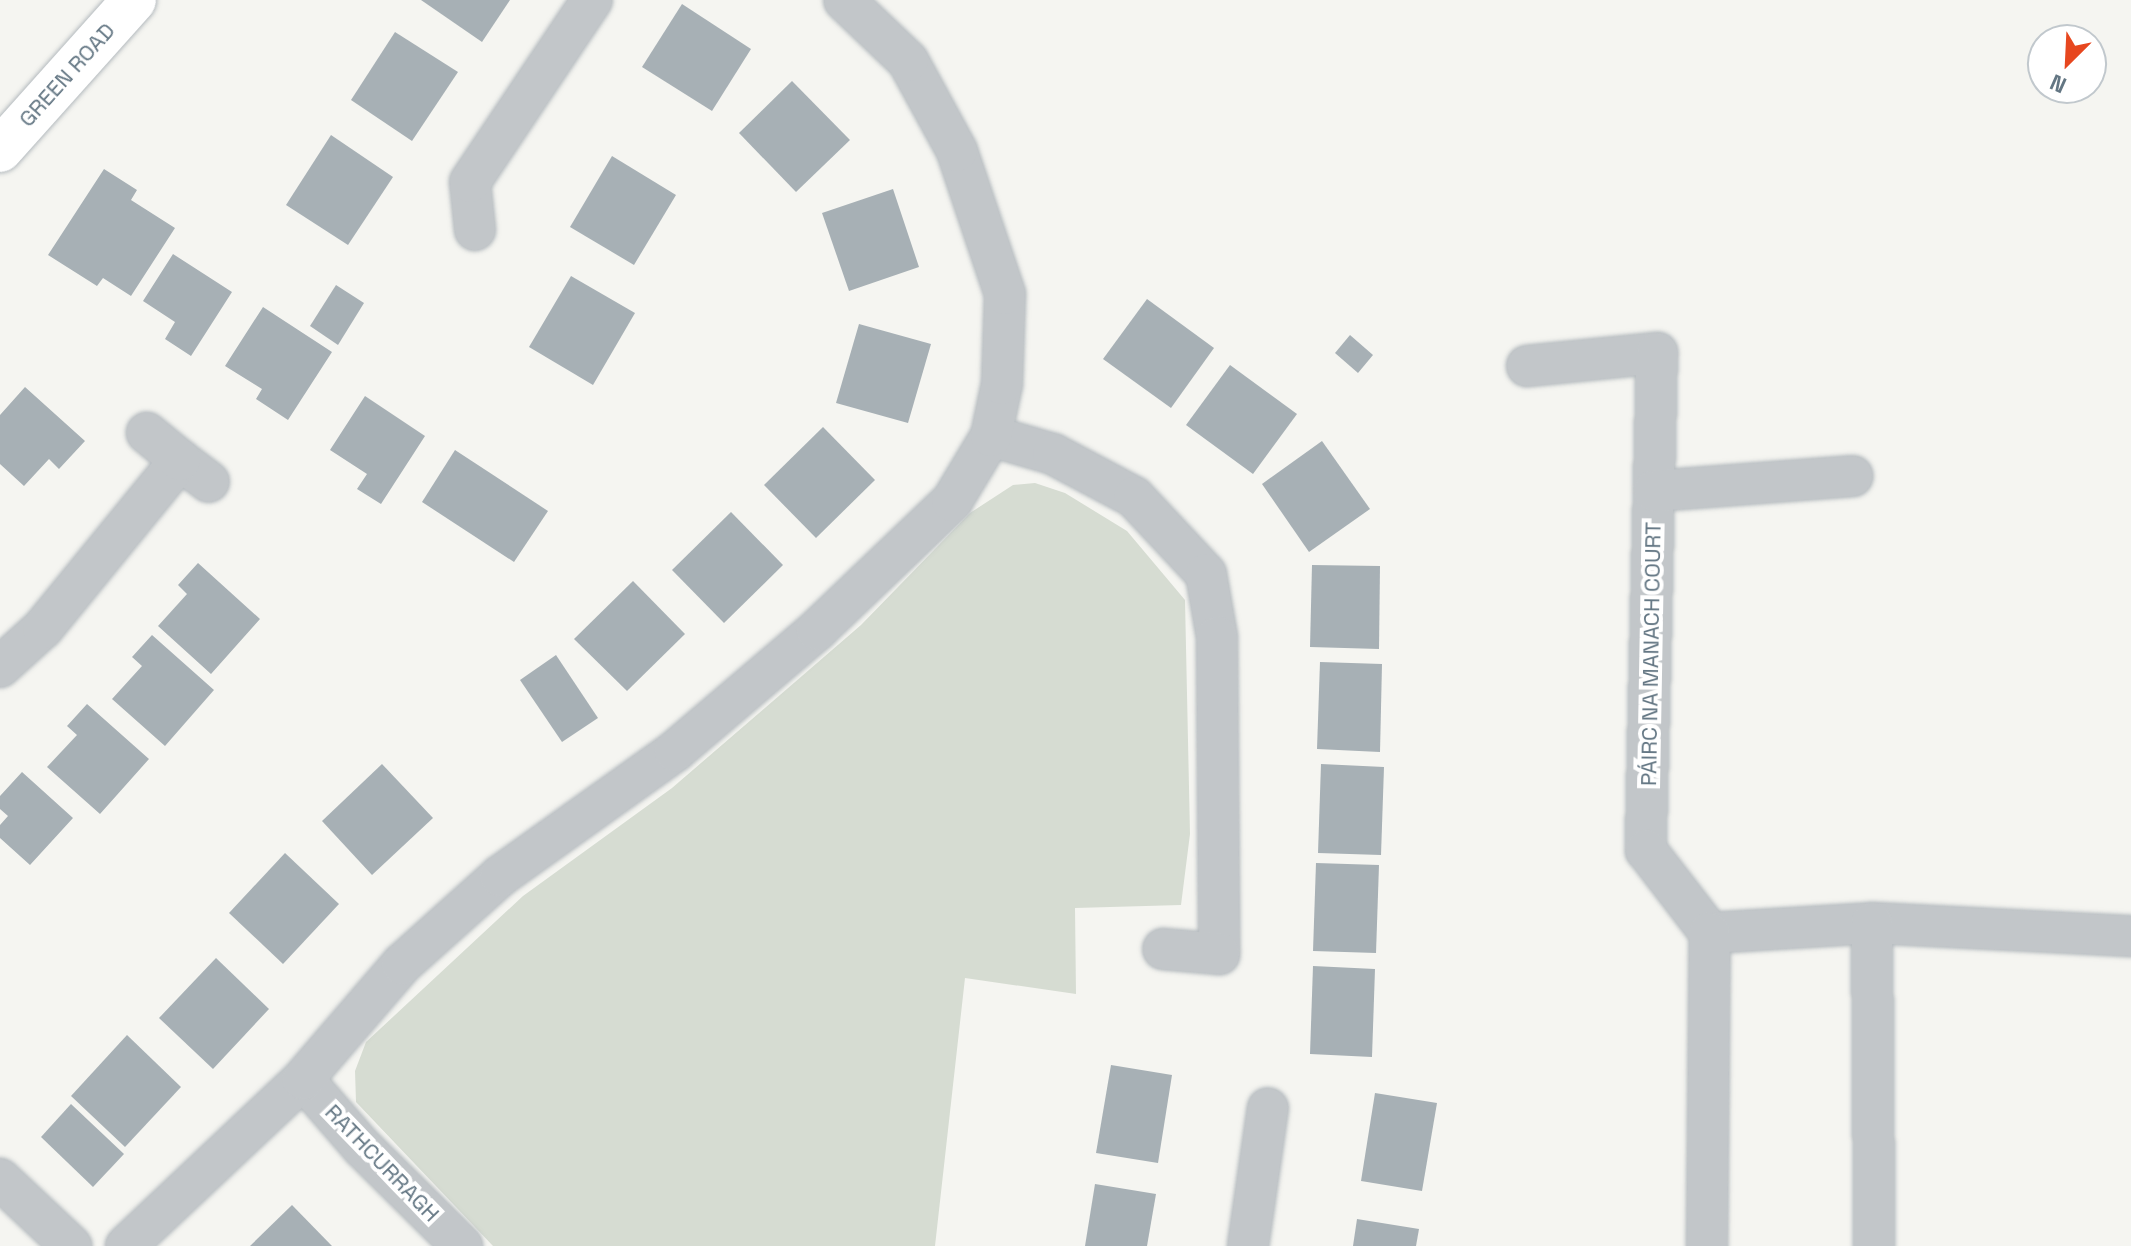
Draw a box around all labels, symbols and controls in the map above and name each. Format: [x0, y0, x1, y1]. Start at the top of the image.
street label: GREEN ROAD [14, 18, 120, 132]
north arrow [2027, 24, 2107, 104]
text: N [2046, 68, 2070, 100]
street label: PÁIRC NA MANACH COURT [1635, 522, 1667, 786]
street label: RATHCURRAGH [320, 1099, 444, 1227]

